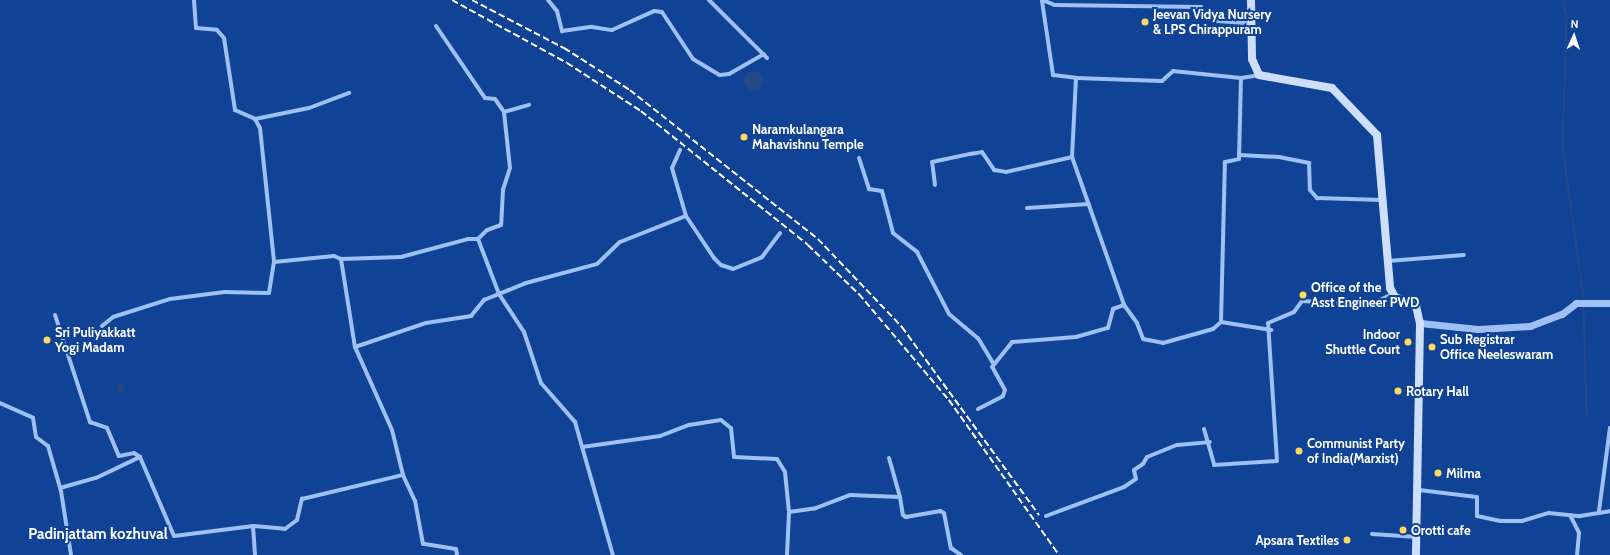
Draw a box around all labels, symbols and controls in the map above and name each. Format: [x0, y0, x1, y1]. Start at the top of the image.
place label: Jeevan Vidya Nursery & LPS Chirappuram [1153, 7, 1272, 38]
north arrow [1554, 16, 1594, 56]
marker: Jeevan Vidya Nursery & LPS Chirappuram [1140, 17, 1150, 27]
text: N [1570, 17, 1579, 31]
place label: Naramkulangara Mahavishnu Temple [752, 122, 864, 153]
marker: Naramkulangara Mahavishnu Temple [739, 132, 749, 142]
place label: Office of the Asst Engineer PWD [1311, 280, 1419, 311]
marker: Office of the Asst Engineer PWD [1298, 290, 1308, 300]
place label: Sri Puliyakkatt Yogi Madam [55, 325, 135, 356]
place label: Indoor Shuttle Court [1325, 327, 1400, 358]
place label: Sub Registrar Office Neeleswaram [1440, 332, 1553, 363]
marker: Sri Puliyakkatt Yogi Madam [42, 335, 52, 345]
marker: Indoor Shuttle Court [1403, 337, 1413, 347]
marker: Sub Registrar Office Neeleswaram [1427, 342, 1437, 352]
place label: Rotary Hall [1406, 383, 1469, 399]
marker: Rotary Hall [1393, 386, 1403, 396]
place label: Communist Party of India(Marxist) [1307, 436, 1405, 467]
marker: Communist Party of India(Marxist) [1294, 446, 1304, 456]
place label: Milma [1446, 465, 1481, 481]
marker: Milma [1433, 468, 1443, 478]
place label: Orotti cafe [1411, 522, 1471, 538]
marker: Orotti cafe [1398, 525, 1408, 535]
district label: Padinjattam kozhuval [28, 526, 168, 544]
place label: Apsara Textiles [1255, 532, 1339, 548]
marker: Apsara Textiles [1342, 535, 1352, 545]

